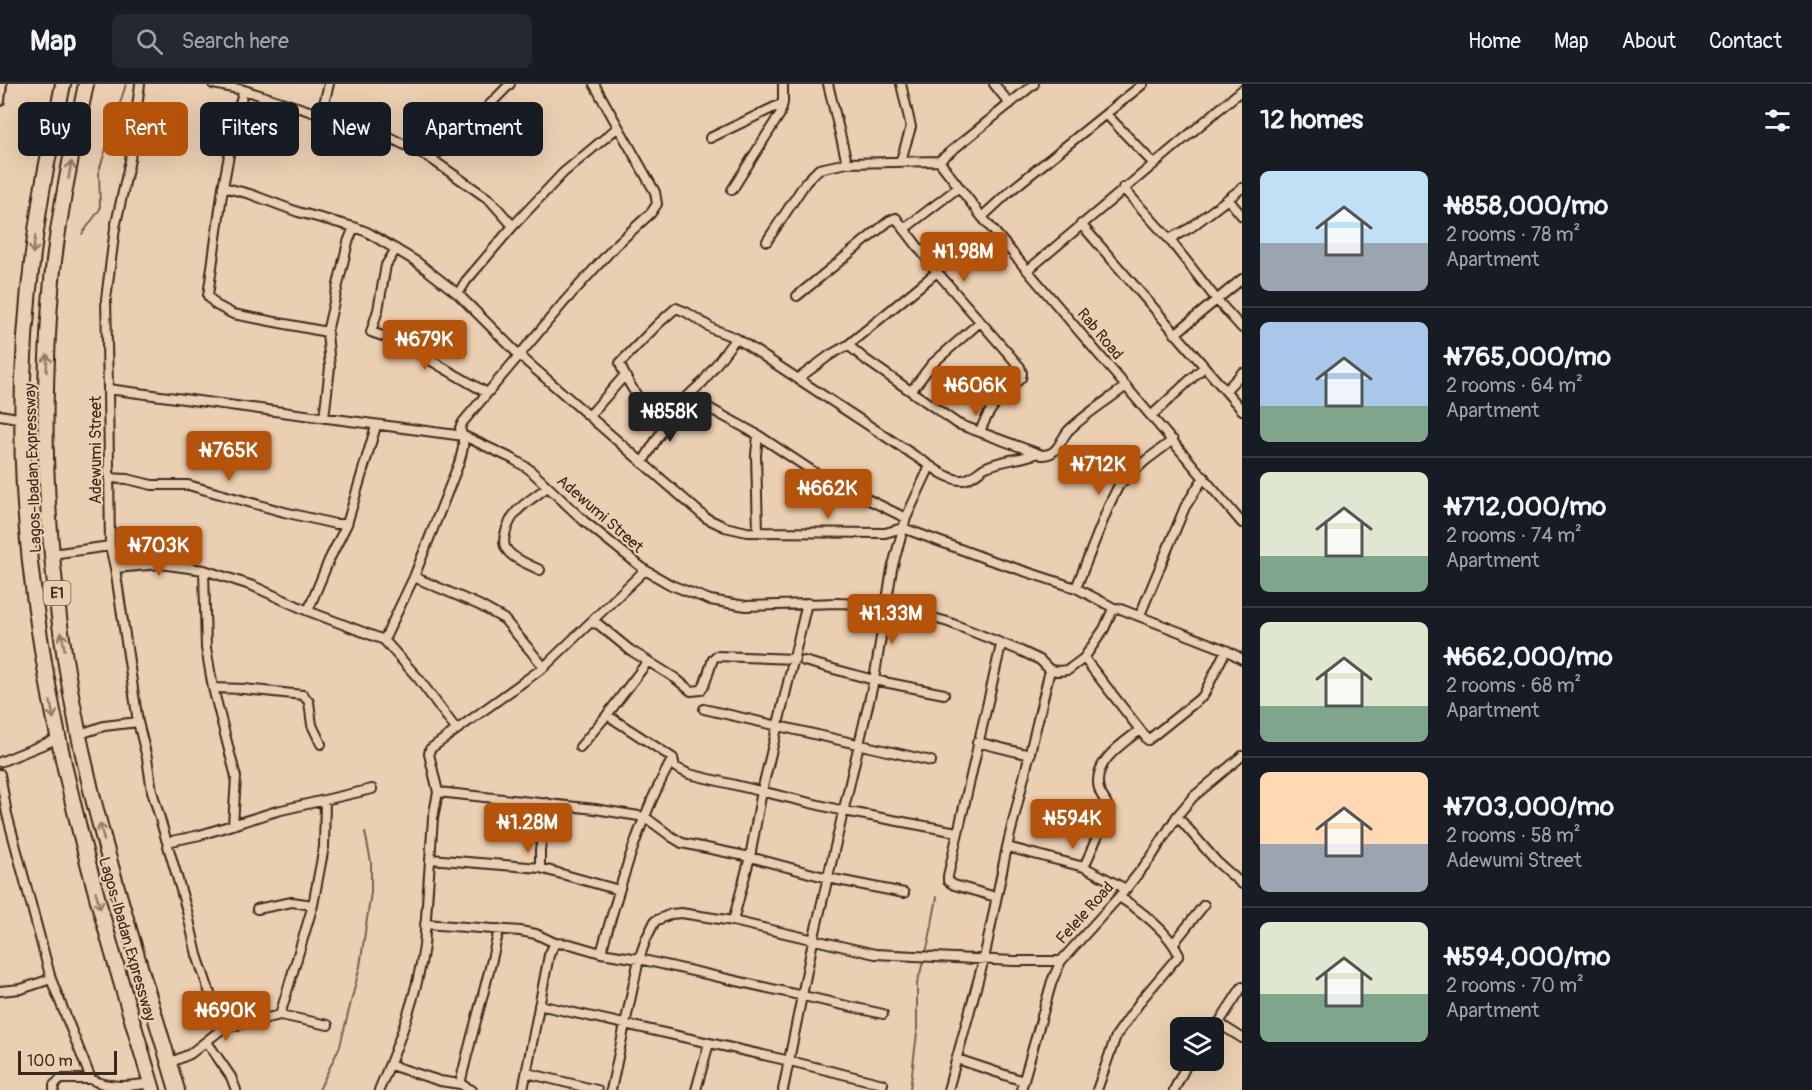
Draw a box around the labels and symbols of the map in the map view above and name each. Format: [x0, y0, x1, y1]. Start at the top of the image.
one-way arrow [64, 160, 75, 180]
pin: ₦1.98M [915, 232, 1013, 283]
one-way arrow [29, 235, 40, 254]
street label: Rab Road [1073, 304, 1127, 364]
pin: ₦679K [383, 320, 467, 371]
one-way arrow [42, 354, 53, 374]
pin: ₦606K [934, 366, 1018, 417]
street label: Lagos-Ibadan Expressway [20, 383, 46, 553]
pin: ₦858K [628, 392, 712, 443]
street label: Adewumi Street [86, 395, 106, 504]
pin: ₦765K [187, 431, 271, 482]
pin: ₦712K [1057, 445, 1141, 496]
pin: ₦662K [786, 469, 870, 520]
street label: Adewumi Street [552, 471, 648, 558]
pin: ₦703K [117, 526, 201, 577]
road number: E1 [44, 581, 70, 605]
pin: ₦1.33M [843, 594, 941, 645]
one-way arrow [57, 632, 68, 652]
one-way arrow [47, 700, 58, 720]
pin: ₦594K [1031, 799, 1115, 850]
pin: ₦1.28M [479, 803, 577, 854]
one-way arrow [96, 823, 107, 842]
street label: Lagos-Ibadan Expressway [94, 855, 160, 1024]
street label: Felele Road [1052, 878, 1118, 948]
one-way arrow [93, 890, 104, 909]
pin: ₦690K [184, 991, 268, 1042]
scale bar [18, 1048, 117, 1076]

